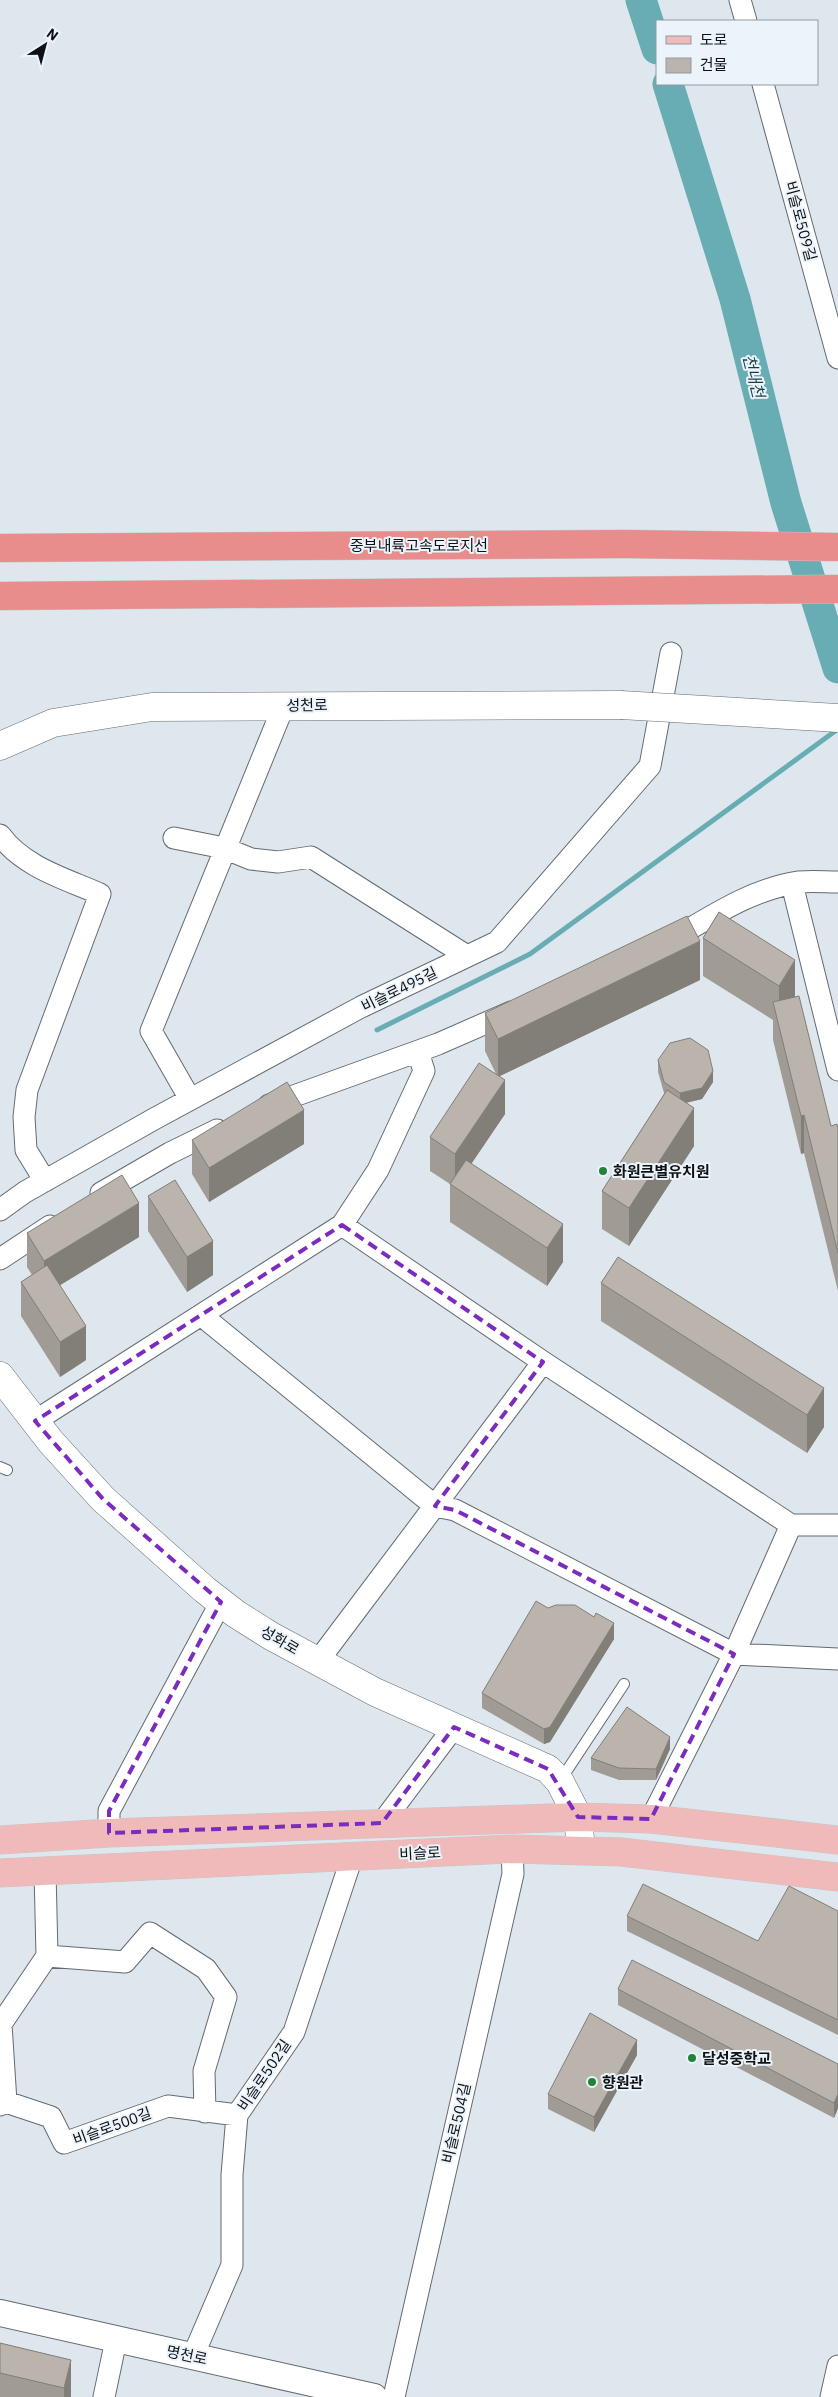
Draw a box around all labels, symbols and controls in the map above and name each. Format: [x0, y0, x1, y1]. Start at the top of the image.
north arrow [20, 20, 70, 70]
legend [656, 20, 818, 85]
text: N [43, 24, 62, 45]
text: 도로 [700, 30, 728, 49]
text: 건물 [700, 55, 728, 74]
street label: 비슬로509길 [781, 179, 821, 263]
water label: 천내천 [739, 352, 770, 402]
street label: 중부내륙고속도로지선 [350, 536, 488, 555]
street label: 성천로 [286, 695, 328, 715]
street label: 비슬로495길 [358, 962, 440, 1016]
place label: 화원큰별유치원 [613, 1162, 710, 1181]
marker: 화원큰별유치원 [597, 1165, 609, 1177]
street label: 성화로 [257, 1621, 303, 1659]
street label: 비슬로 [399, 1842, 441, 1864]
street label: 비슬로502길 [233, 2036, 295, 2114]
place label: 달성중학교 [702, 2049, 771, 2068]
marker: 달성중학교 [686, 2052, 698, 2064]
place label: 향원관 [602, 2073, 644, 2092]
marker: 향원관 [586, 2076, 598, 2088]
street label: 비슬로504길 [437, 2081, 475, 2165]
street label: 비슬로500길 [70, 2103, 154, 2149]
street label: 명천로 [165, 2341, 209, 2369]

